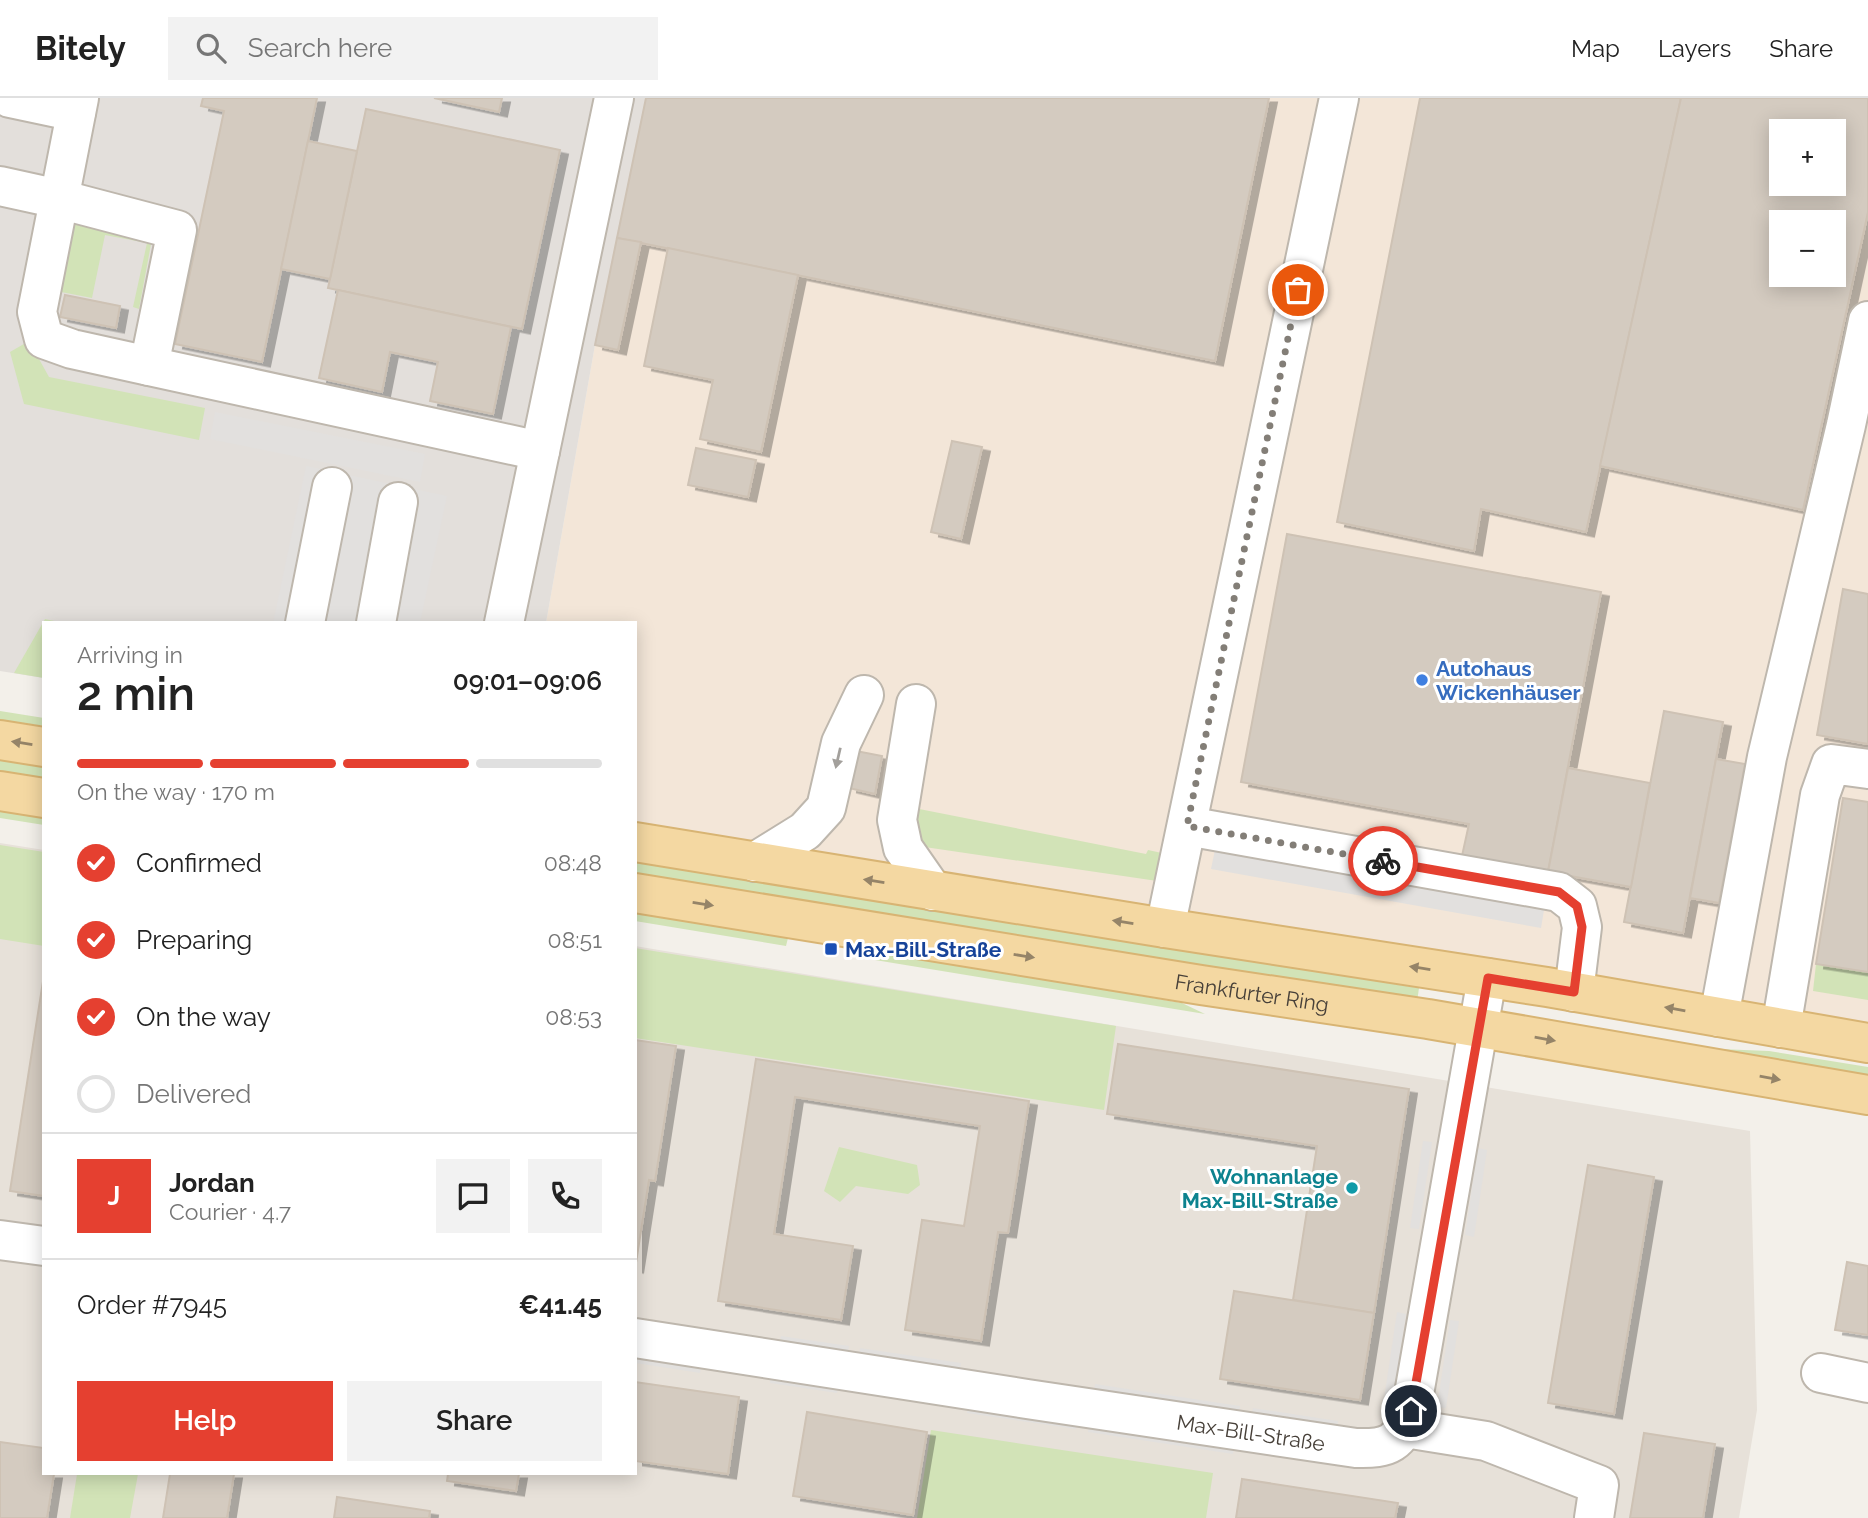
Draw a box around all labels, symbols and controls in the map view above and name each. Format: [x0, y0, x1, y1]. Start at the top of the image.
search box [168, 17, 658, 80]
text: Bitely [35, 29, 126, 68]
icon: search [192, 29, 230, 67]
text: Search here [248, 33, 392, 63]
text: Map [1571, 34, 1620, 63]
text: Layers [1658, 34, 1731, 63]
text: Share [1769, 34, 1833, 63]
map controls [1769, 119, 1846, 287]
button: + [1769, 119, 1846, 196]
button: − [1769, 210, 1846, 287]
pin [1268, 260, 1328, 320]
icon: bag [1279, 271, 1317, 309]
text: Arriving in [77, 641, 183, 668]
place label: Autohaus Wickenhäuser [1436, 656, 1581, 705]
text: 09:01–09:06 [453, 666, 602, 696]
text: 2 min [77, 667, 195, 721]
marker: Autohaus Wickenhäuser [1414, 672, 1430, 688]
one-way arrow [11, 737, 33, 748]
one-way arrow [832, 747, 843, 769]
text: On the way · 170 m [77, 778, 275, 805]
courier [1348, 826, 1418, 896]
icon: bike [1364, 842, 1402, 880]
icon: check [77, 844, 115, 882]
text: Confirmed [136, 848, 262, 878]
text: 08:48 [544, 849, 602, 876]
one-way arrow [863, 875, 885, 886]
one-way arrow [692, 899, 714, 910]
one-way arrow [1111, 916, 1133, 927]
icon: check [77, 921, 115, 959]
text: Preparing [136, 925, 252, 955]
text: 08:51 [548, 926, 602, 953]
place label: Max-Bill-Straße [845, 937, 1002, 962]
marker: Max-Bill-Straße [823, 941, 839, 957]
one-way arrow [1013, 951, 1035, 962]
one-way arrow [1409, 962, 1431, 973]
street label: Frankfurter Ring [1173, 968, 1331, 1017]
icon: check [77, 998, 115, 1036]
text: On the way [136, 1002, 271, 1032]
text: 08:53 [545, 1003, 602, 1030]
one-way arrow [1664, 1004, 1686, 1015]
one-way arrow [1535, 1034, 1557, 1045]
one-way arrow [1759, 1073, 1781, 1084]
text: Delivered [136, 1079, 251, 1109]
button: chat [436, 1159, 510, 1233]
button: phone [528, 1159, 602, 1233]
place label: Wohnanlage Max-Bill-Straße [1182, 1164, 1338, 1213]
text: Jordan [169, 1168, 255, 1198]
marker: Wohnanlage Max-Bill-Straße [1344, 1180, 1360, 1196]
text: J [108, 1181, 120, 1211]
text: Courier · 4.7 [169, 1198, 291, 1225]
text: Order #7945 [77, 1290, 227, 1320]
text: €41.45 [518, 1290, 602, 1320]
button: Help [77, 1381, 333, 1461]
button: Share [347, 1381, 602, 1461]
pin [1381, 1381, 1441, 1441]
icon: home [1392, 1392, 1430, 1430]
street label: Max-Bill-Straße [1175, 1409, 1327, 1456]

